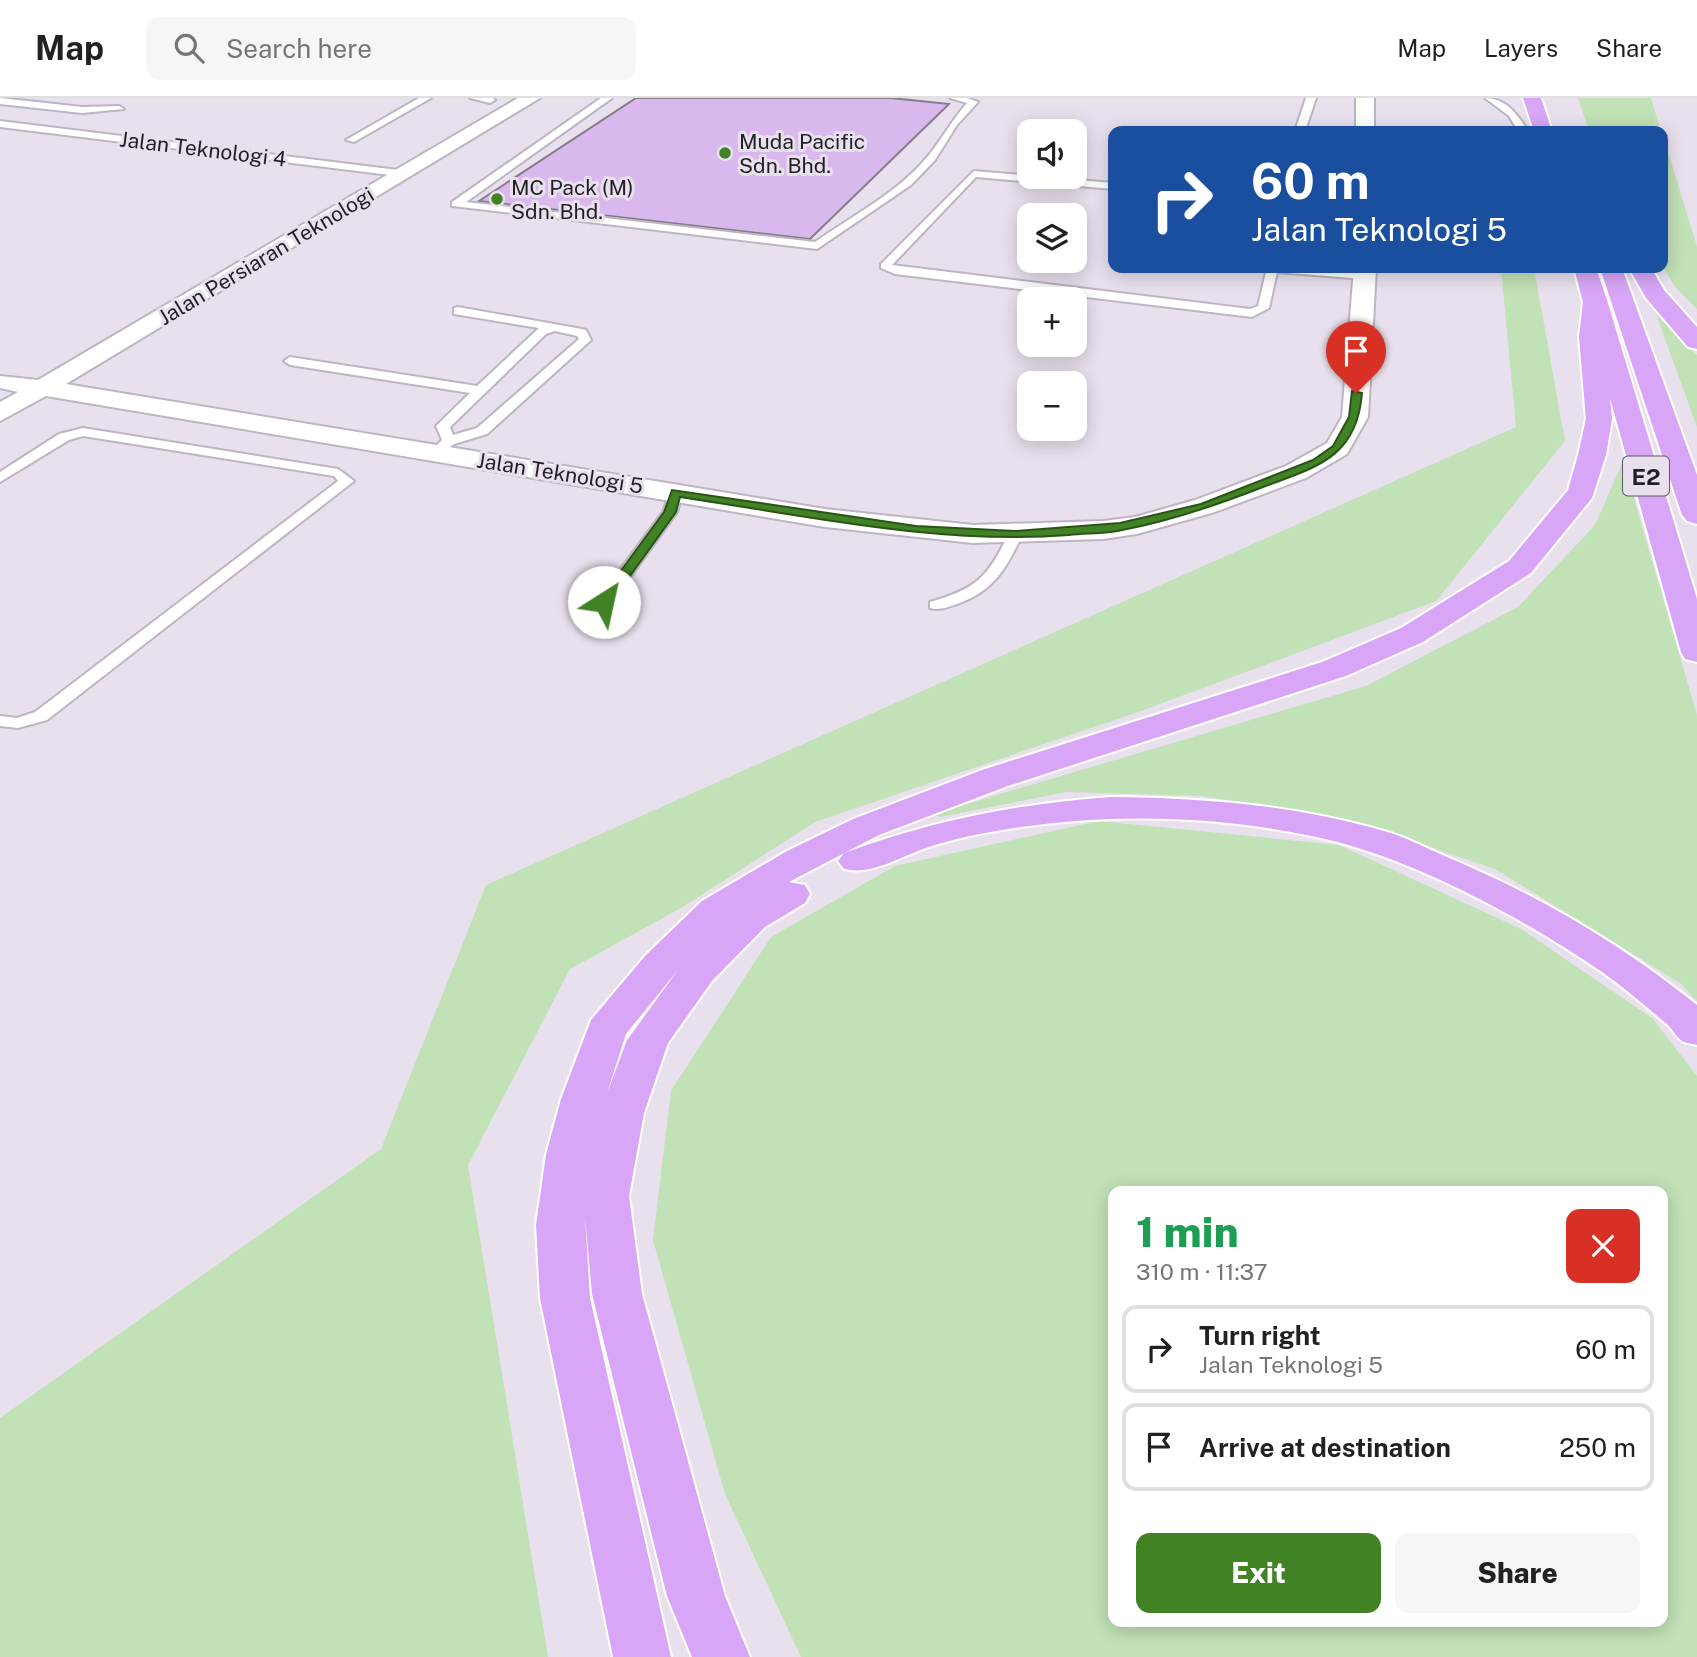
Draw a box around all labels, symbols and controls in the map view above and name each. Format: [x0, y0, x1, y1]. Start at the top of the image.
search box [146, 17, 636, 80]
text: Map [35, 29, 104, 67]
icon: search [170, 29, 208, 67]
text: Search here [226, 33, 372, 64]
text: Map [1397, 34, 1446, 62]
text: Layers [1484, 34, 1558, 62]
text: Share [1596, 34, 1662, 62]
map controls [1017, 119, 1087, 441]
button: sound [1017, 119, 1087, 189]
street label: Jalan Teknologi 4 [118, 126, 288, 172]
place label: Muda Pacific Sdn. Bhd. [739, 129, 865, 178]
marker: Muda Pacific Sdn. Bhd. [717, 145, 733, 161]
text: 60 m [1251, 152, 1370, 210]
icon: right [1136, 154, 1227, 245]
place label: MC Pack (M) Sdn. Bhd. [511, 175, 634, 224]
street label: Jalan Persiaran Teknologi [154, 182, 378, 330]
marker: MC Pack (M) Sdn. Bhd. [489, 191, 505, 207]
button: layers [1017, 203, 1087, 273]
text: Jalan Teknologi 5 [1251, 211, 1507, 248]
button: + [1017, 287, 1087, 357]
pin [1326, 321, 1386, 393]
icon: arrive [1337, 332, 1375, 370]
button: − [1017, 371, 1087, 441]
street label: Jalan Teknologi 5 [475, 448, 645, 498]
road number: E2 [1623, 456, 1669, 496]
position arrow [567, 565, 641, 639]
text: 1 min [1136, 1207, 1239, 1256]
button: close [1566, 1209, 1640, 1283]
text: 310 m · 11:37 [1136, 1258, 1268, 1285]
text: Turn right [1199, 1320, 1321, 1351]
icon: right [1140, 1330, 1178, 1368]
text: 60 m [1575, 1334, 1636, 1365]
text: Jalan Teknologi 5 [1199, 1351, 1383, 1378]
icon: arrive [1140, 1428, 1178, 1466]
text: Arrive at destination [1199, 1432, 1451, 1463]
text: 250 m [1559, 1432, 1636, 1463]
button: Exit [1136, 1533, 1381, 1613]
button: Share [1395, 1533, 1640, 1613]

